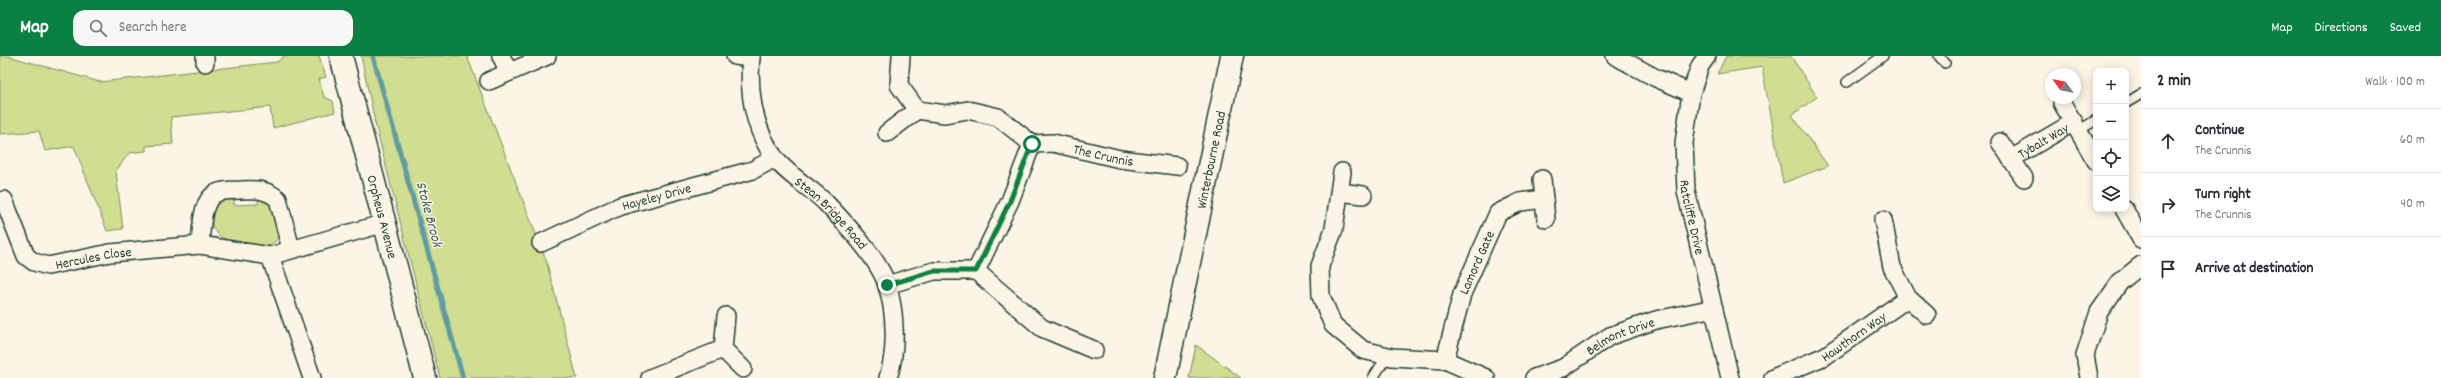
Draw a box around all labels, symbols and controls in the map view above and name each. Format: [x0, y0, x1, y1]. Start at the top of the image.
search box [73, 10, 353, 46]
text: Map [20, 15, 49, 42]
icon: search [87, 17, 109, 39]
text: Search here [119, 17, 187, 39]
text: Map [2271, 18, 2293, 38]
text: Directions [2315, 18, 2368, 38]
text: Saved [2390, 18, 2421, 38]
north arrow [2045, 68, 2081, 104]
map controls [2093, 68, 2129, 212]
button: + [2093, 68, 2129, 104]
text: 2 min [2157, 70, 2191, 94]
text: Walk · 100 m [2365, 73, 2425, 92]
button: − [2093, 104, 2129, 140]
street label: Winterbourne Road [1192, 109, 1232, 211]
street label: Tybalt Way [2015, 119, 2073, 165]
text: Continue [2195, 120, 2244, 142]
icon: ahead [2157, 130, 2179, 152]
text: 60 m [2400, 131, 2425, 150]
route start [1023, 135, 1041, 153]
street label: The Crunnis [1071, 140, 1135, 173]
button: locate [2093, 140, 2129, 176]
text: The Crunnis [2195, 142, 2252, 161]
street label: Orpheus Avenue [360, 173, 401, 261]
street label: Stean Bridge Road [790, 173, 871, 255]
button: layers [2093, 176, 2129, 212]
water label: Stoke Brook [409, 179, 448, 252]
street label: Hayeley Drive [620, 179, 694, 217]
street label: Ratcliffe Drive [1674, 179, 1709, 257]
text: Turn right [2195, 184, 2251, 206]
icon: right [2157, 194, 2179, 216]
text: 40 m [2401, 195, 2425, 214]
text: The Crunnis [2195, 206, 2252, 225]
street label: Lamord Gate [1455, 228, 1501, 298]
street label: Hercules Close [54, 243, 133, 276]
icon: arrive [2157, 258, 2179, 280]
text: Arrive at destination [2195, 258, 2313, 280]
route end [878, 276, 896, 294]
street label: Hawthorn Way [1818, 308, 1892, 368]
street label: Belmont Drive [1583, 313, 1658, 361]

